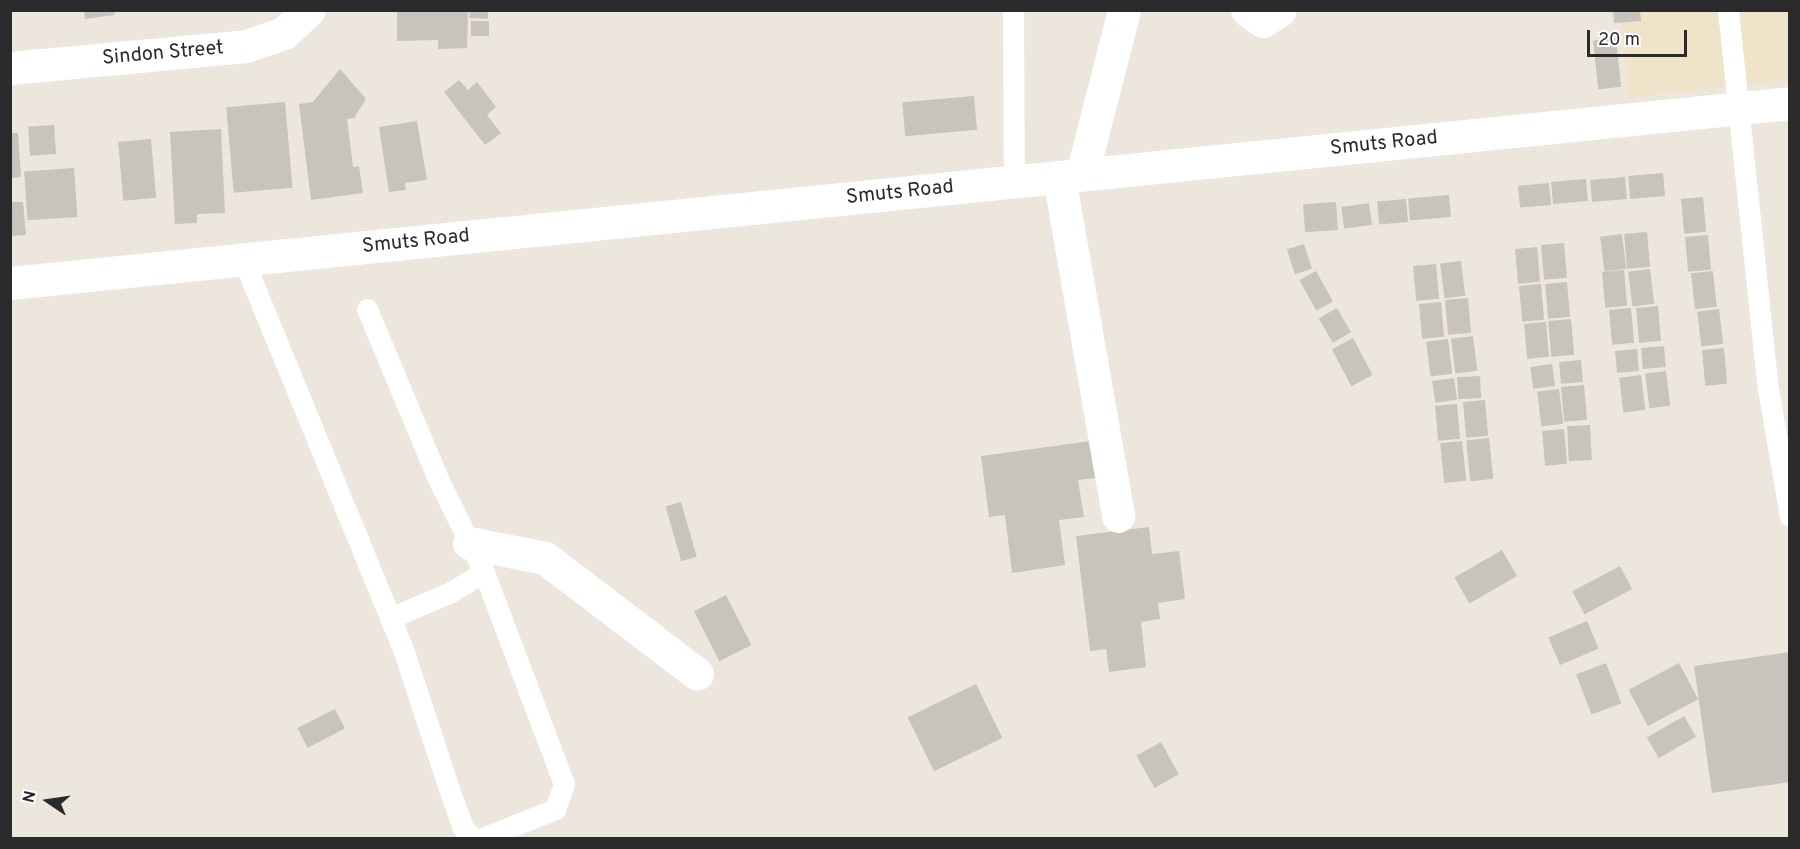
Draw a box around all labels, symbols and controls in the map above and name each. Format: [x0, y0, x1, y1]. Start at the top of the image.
scale bar [1590, 18, 1690, 56]
text: 20 m [1598, 29, 1640, 52]
street label: Sindon Street [101, 37, 225, 71]
street label: Smuts Road [1329, 126, 1439, 162]
street label: Smuts Road [845, 175, 955, 211]
street label: Smuts Road [361, 224, 471, 260]
north arrow [18, 771, 78, 831]
text: N [19, 789, 41, 805]

